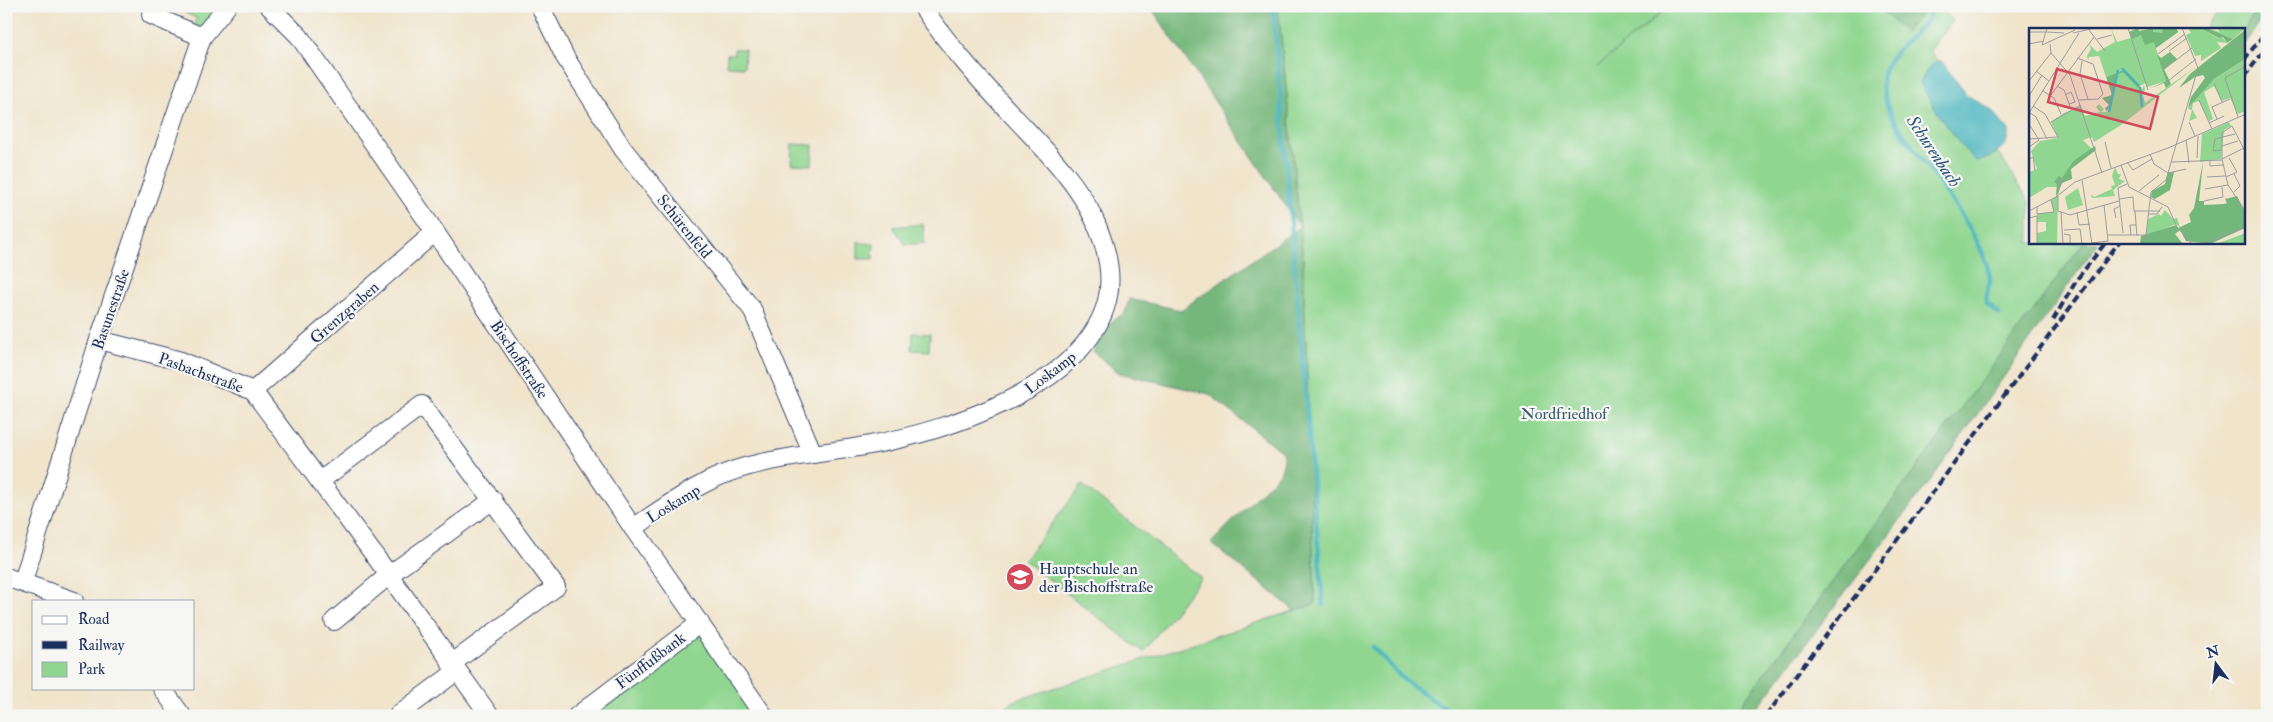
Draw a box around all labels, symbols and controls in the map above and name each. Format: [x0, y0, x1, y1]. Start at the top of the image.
inset map [2029, 28, 2246, 244]
water label: Schurenbach [1900, 110, 1966, 192]
street label: Schürenfeld [652, 191, 716, 263]
street label: Basunestraße [88, 266, 134, 352]
street label: Grenzgraben [306, 277, 383, 348]
street label: Bischoffstraße [486, 317, 553, 403]
street label: Loskamp [1021, 347, 1081, 399]
street label: Pasbachstraße [155, 348, 246, 398]
park label: Nordfriedhof [1521, 404, 1610, 424]
street label: Loskamp [643, 480, 705, 529]
place label: Hauptschule an der Bischoffstraße [1039, 559, 1154, 597]
school or university icon: Hauptschule an der Bischoffstraße [1005, 562, 1035, 592]
legend [32, 600, 195, 690]
text: Road [78, 610, 110, 629]
street label: Fünffußbank [612, 628, 690, 694]
text: Railway [78, 636, 125, 655]
north arrow [2190, 640, 2240, 690]
text: N [2204, 642, 2221, 662]
text: Park [78, 660, 105, 679]

